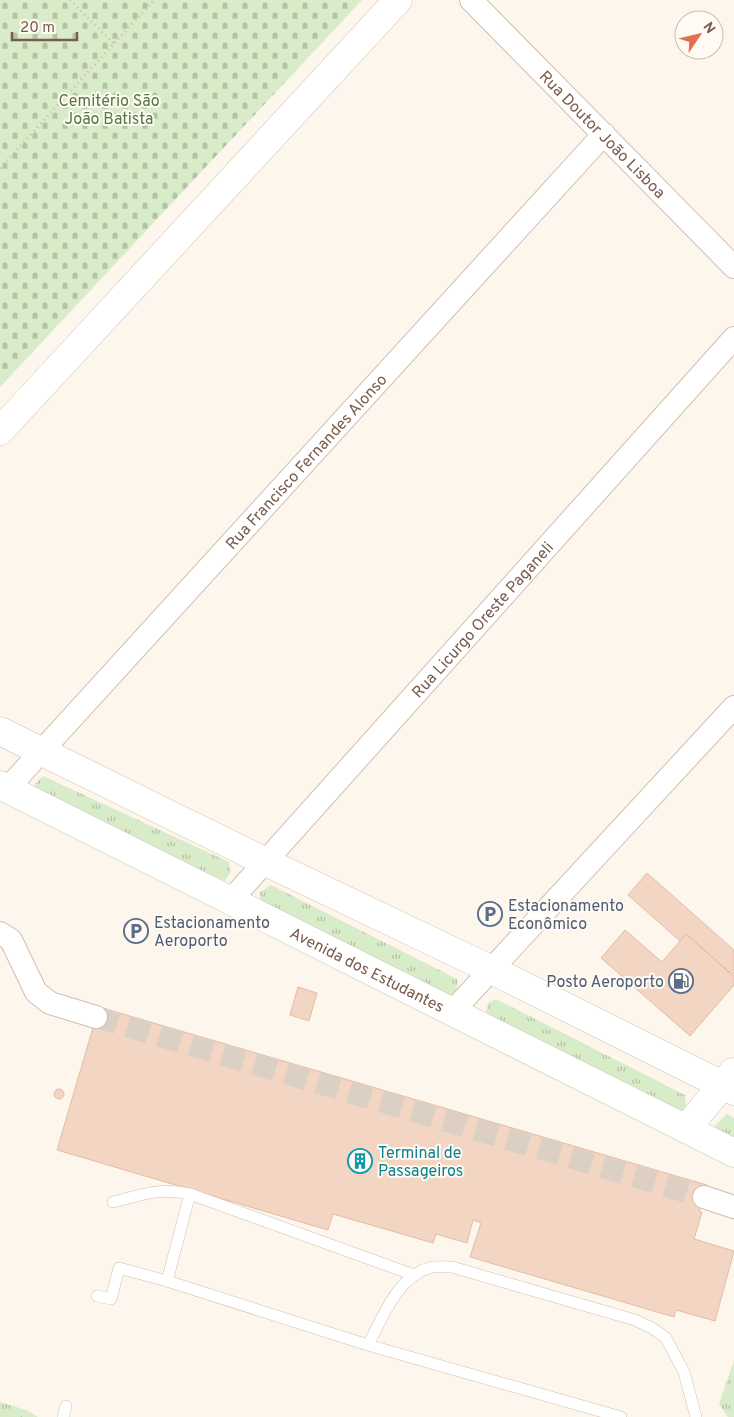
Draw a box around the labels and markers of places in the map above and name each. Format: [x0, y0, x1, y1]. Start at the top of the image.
place label: Estacionamento Econômico [508, 897, 624, 935]
parking icon: Estacionamento Econômico [477, 901, 503, 927]
place label: Estacionamento Aeroporto [154, 914, 270, 952]
parking icon: Estacionamento Aeroporto [123, 918, 149, 944]
fuel station icon: Posto Aeroporto [668, 968, 694, 994]
place label: Posto Aeroporto [546, 973, 664, 993]
place label: Terminal de Passageiros [378, 1144, 463, 1182]
building icon: Terminal de Passageiros [347, 1148, 373, 1174]

